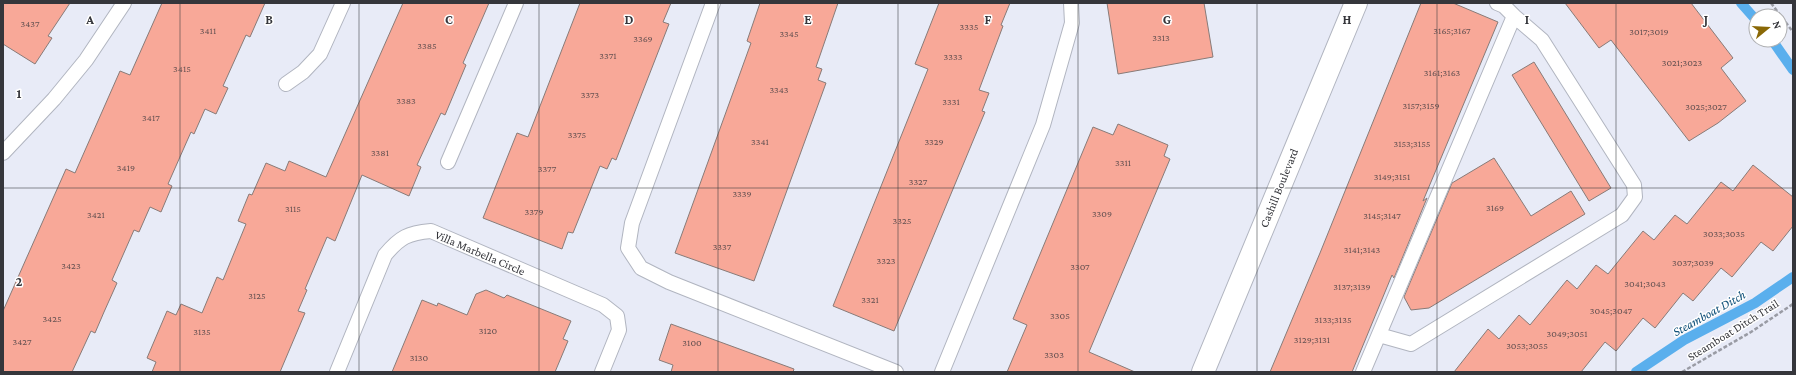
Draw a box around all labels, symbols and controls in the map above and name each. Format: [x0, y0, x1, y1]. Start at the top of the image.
north arrow [1748, 8, 1788, 48]
text: A [85, 12, 94, 27]
text: B [265, 12, 273, 27]
text: C [445, 12, 453, 27]
text: D [625, 12, 634, 27]
text: E [804, 12, 812, 27]
text: F [985, 12, 992, 27]
text: G [1163, 12, 1171, 27]
text: H [1343, 12, 1352, 27]
text: I [1525, 12, 1529, 27]
text: J [1702, 12, 1708, 27]
house number: 3437 [20, 18, 40, 29]
text: N [1771, 19, 1785, 31]
house number: 3335 [960, 21, 979, 32]
house number: 3411 [200, 25, 216, 36]
house number: 3165;3167 [1433, 25, 1471, 36]
house number: 3017;3019 [1629, 26, 1669, 37]
house number: 3345 [779, 28, 799, 39]
house number: 3313 [1152, 32, 1170, 43]
house number: 3369 [633, 33, 653, 44]
house number: 3385 [417, 40, 437, 51]
house number: 3371 [599, 50, 617, 61]
house number: 3333 [944, 51, 963, 62]
house number: 3021;3023 [1662, 57, 1702, 68]
house number: 3415 [173, 63, 191, 74]
house number: 3161;3163 [1424, 67, 1460, 78]
house number: 3343 [769, 84, 789, 95]
text: 1 [17, 86, 22, 101]
house number: 3373 [581, 89, 600, 100]
house number: 3383 [396, 95, 416, 106]
house number: 3331 [942, 96, 960, 107]
house number: 3157;3159 [1403, 100, 1439, 111]
house number: 3025;3027 [1685, 101, 1727, 112]
house number: 3417 [142, 112, 160, 123]
house number: 3375 [568, 129, 587, 140]
house number: 3341 [751, 136, 769, 147]
house number: 3329 [924, 136, 944, 147]
house number: 3153;3155 [1393, 138, 1431, 149]
street label: Cashill Boulevard [1257, 146, 1301, 230]
house number: 3381 [371, 147, 389, 158]
house number: 3311 [1115, 157, 1131, 168]
house number: 3419 [117, 162, 135, 173]
house number: 3377 [538, 163, 557, 174]
house number: 3149;3151 [1374, 171, 1410, 182]
house number: 3327 [909, 176, 928, 187]
house number: 3339 [732, 188, 752, 199]
house number: 3169 [1486, 202, 1504, 213]
house number: 3115 [285, 203, 301, 214]
house number: 3379 [524, 206, 544, 217]
house number: 3309 [1092, 208, 1112, 219]
house number: 3421 [87, 209, 105, 220]
house number: 3145;3147 [1363, 210, 1401, 221]
house number: 3325 [893, 215, 912, 226]
street label: Villa Marbella Circle [433, 228, 527, 278]
house number: 3033;3035 [1703, 228, 1745, 239]
house number: 3337 [713, 241, 732, 252]
house number: 3141;3143 [1344, 244, 1381, 255]
house number: 3323 [877, 255, 896, 266]
house number: 3037;3039 [1672, 257, 1714, 268]
house number: 3423 [61, 260, 81, 271]
house number: 3307 [1070, 261, 1090, 272]
text: 2 [16, 274, 23, 289]
house number: 3041;3043 [1624, 278, 1666, 289]
house number: 3137;3139 [1333, 281, 1371, 292]
water label: Steamboat Ditch [1670, 287, 1748, 339]
house number: 3125 [248, 290, 266, 301]
house number: 3321 [861, 294, 879, 305]
street label: Steamboat Ditch Trail [1685, 296, 1781, 364]
house number: 3045;3047 [1590, 305, 1633, 316]
house number: 3305 [1050, 310, 1070, 321]
house number: 3425 [42, 313, 62, 324]
house number: 3133;3135 [1314, 314, 1352, 325]
house number: 3120 [479, 325, 498, 336]
house number: 3135 [193, 326, 211, 337]
house number: 3049;3051 [1546, 328, 1588, 339]
house number: 3129;3131 [1294, 334, 1330, 345]
house number: 3427 [13, 336, 32, 347]
house number: 3100 [682, 337, 702, 348]
house number: 3053;3055 [1506, 340, 1548, 351]
house number: 3303 [1044, 349, 1064, 360]
house number: 3130 [410, 352, 429, 363]

